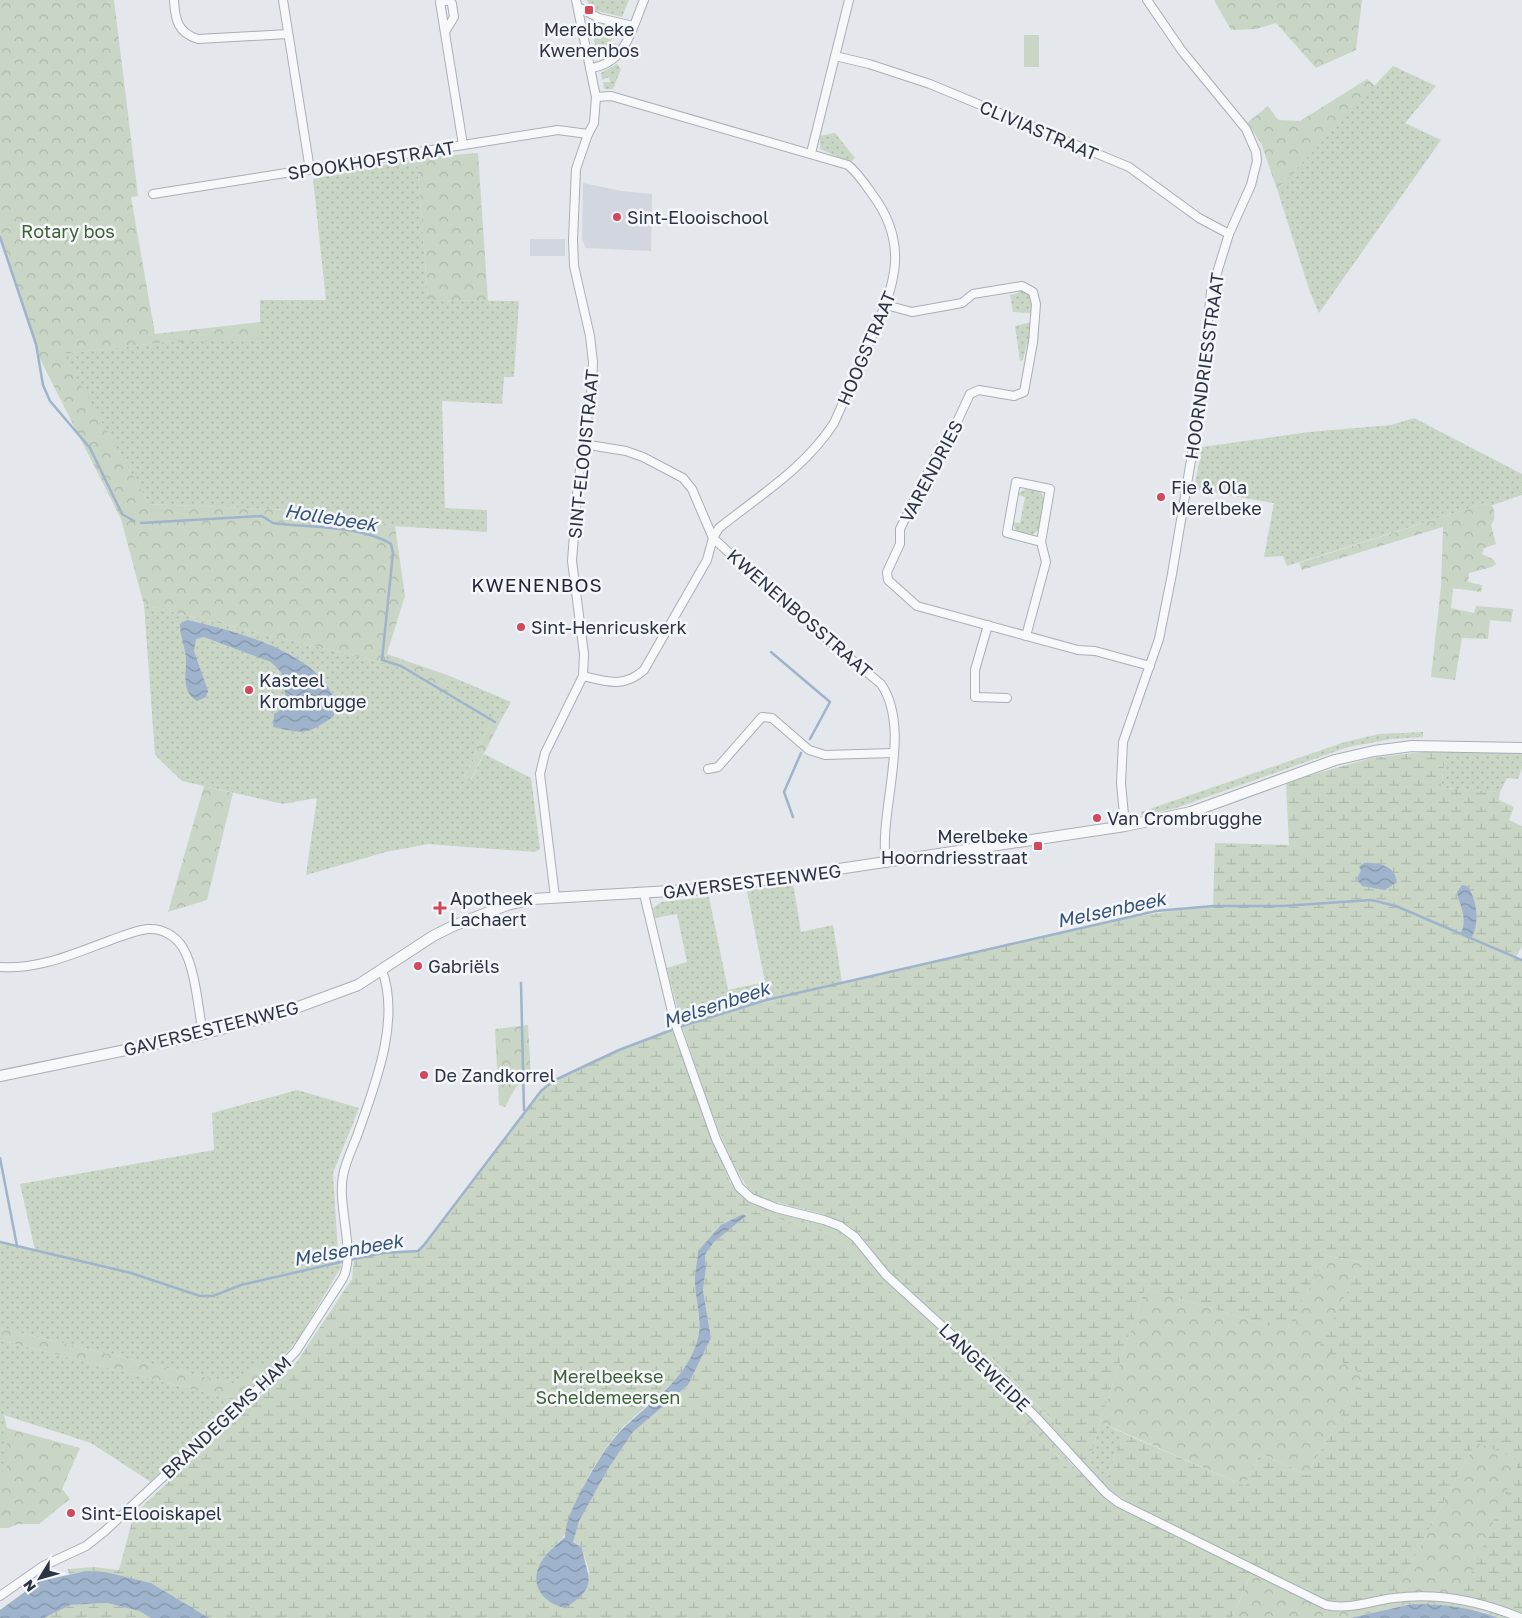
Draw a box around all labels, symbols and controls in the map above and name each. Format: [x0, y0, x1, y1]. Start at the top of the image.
marker: Merelbeke Kwenenbos [583, 4, 595, 16]
place label: Merelbeke Kwenenbos [539, 18, 639, 61]
street label: CLIVIASTRAAT [976, 95, 1102, 165]
street label: SPOOKHOFSTRAAT [286, 136, 456, 184]
place label: Sint-Elooischool [627, 206, 769, 228]
marker: Sint-Elooischool [611, 211, 623, 223]
park label: Rotary bos [21, 220, 115, 242]
street label: HOORNDRIESSTRAAT [1180, 271, 1228, 461]
street label: HOOGSTRAAT [832, 288, 900, 408]
street label: SINT-ELOOISTRAAT [563, 368, 603, 540]
street label: VARENDRIES [895, 416, 967, 526]
place label: Fie & Ola Merelbeke [1171, 476, 1262, 519]
marker: Fie & Ola Merelbeke [1155, 491, 1167, 503]
water label: Hollebeek [283, 498, 381, 536]
street label: KWENENBOSSTRAAT [723, 544, 877, 682]
district label: KWENENBOS [471, 573, 603, 596]
place label: Sint-Henricuskerk [531, 616, 687, 638]
marker: Sint-Henricuskerk [515, 621, 527, 633]
place label: Kasteel Krombrugge [259, 669, 367, 712]
marker: Kasteel Krombrugge [243, 684, 255, 696]
place label: Van Crombrugghe [1107, 807, 1262, 829]
marker: Van Crombrugghe [1091, 812, 1103, 824]
place label: Merelbeke Hoorndriesstraat [881, 825, 1028, 868]
marker: Merelbeke Hoorndriesstraat [1032, 840, 1044, 852]
street label: GAVERSESTEENWEG [662, 859, 842, 903]
water label: Melsenbeek [1054, 886, 1170, 932]
place label: Apotheek Lachaert [450, 887, 533, 930]
marker: Apotheek Lachaert [434, 902, 446, 914]
place label: Gabriëls [428, 955, 500, 977]
marker: Gabriëls [412, 960, 424, 972]
water label: Melsenbeek [660, 975, 774, 1032]
street label: GAVERSESTEENWEG [121, 996, 301, 1060]
place label: De Zandkorrel [434, 1064, 556, 1086]
marker: De Zandkorrel [418, 1069, 430, 1081]
water label: Melsenbeek [292, 1228, 407, 1270]
street label: LANGEWEIDE [935, 1318, 1035, 1416]
street label: BRANDEGEMS HAM [156, 1351, 296, 1483]
park label: Merelbeekse Scheldemeersen [536, 1365, 680, 1408]
place label: Sint-Elooiskapel [81, 1502, 222, 1524]
marker: Sint-Elooiskapel [65, 1507, 77, 1519]
north arrow [15, 1553, 65, 1603]
text: N [19, 1577, 39, 1595]

